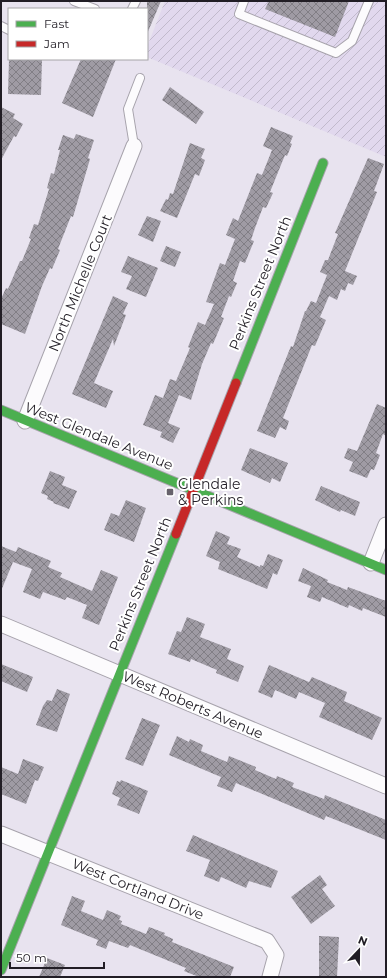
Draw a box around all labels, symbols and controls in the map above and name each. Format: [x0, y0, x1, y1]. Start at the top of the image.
legend [8, 8, 148, 60]
text: Fast [44, 16, 69, 31]
text: Jam [43, 36, 70, 51]
street label: North Michelle Court [44, 211, 116, 354]
street label: Perkins Street North [225, 213, 295, 353]
street label: West Glendale Avenue [22, 398, 176, 474]
place label: Glendale & Perkins [178, 475, 243, 509]
marker: Glendale & Perkins [165, 487, 175, 497]
street label: Perkins Street North [105, 514, 175, 654]
street label: West Roberts Avenue [120, 667, 266, 743]
street label: West Cortland Drive [69, 854, 207, 924]
north arrow [339, 930, 379, 970]
text: N [356, 933, 369, 949]
scale bar [10, 944, 104, 970]
text: 50 m [16, 950, 47, 965]

